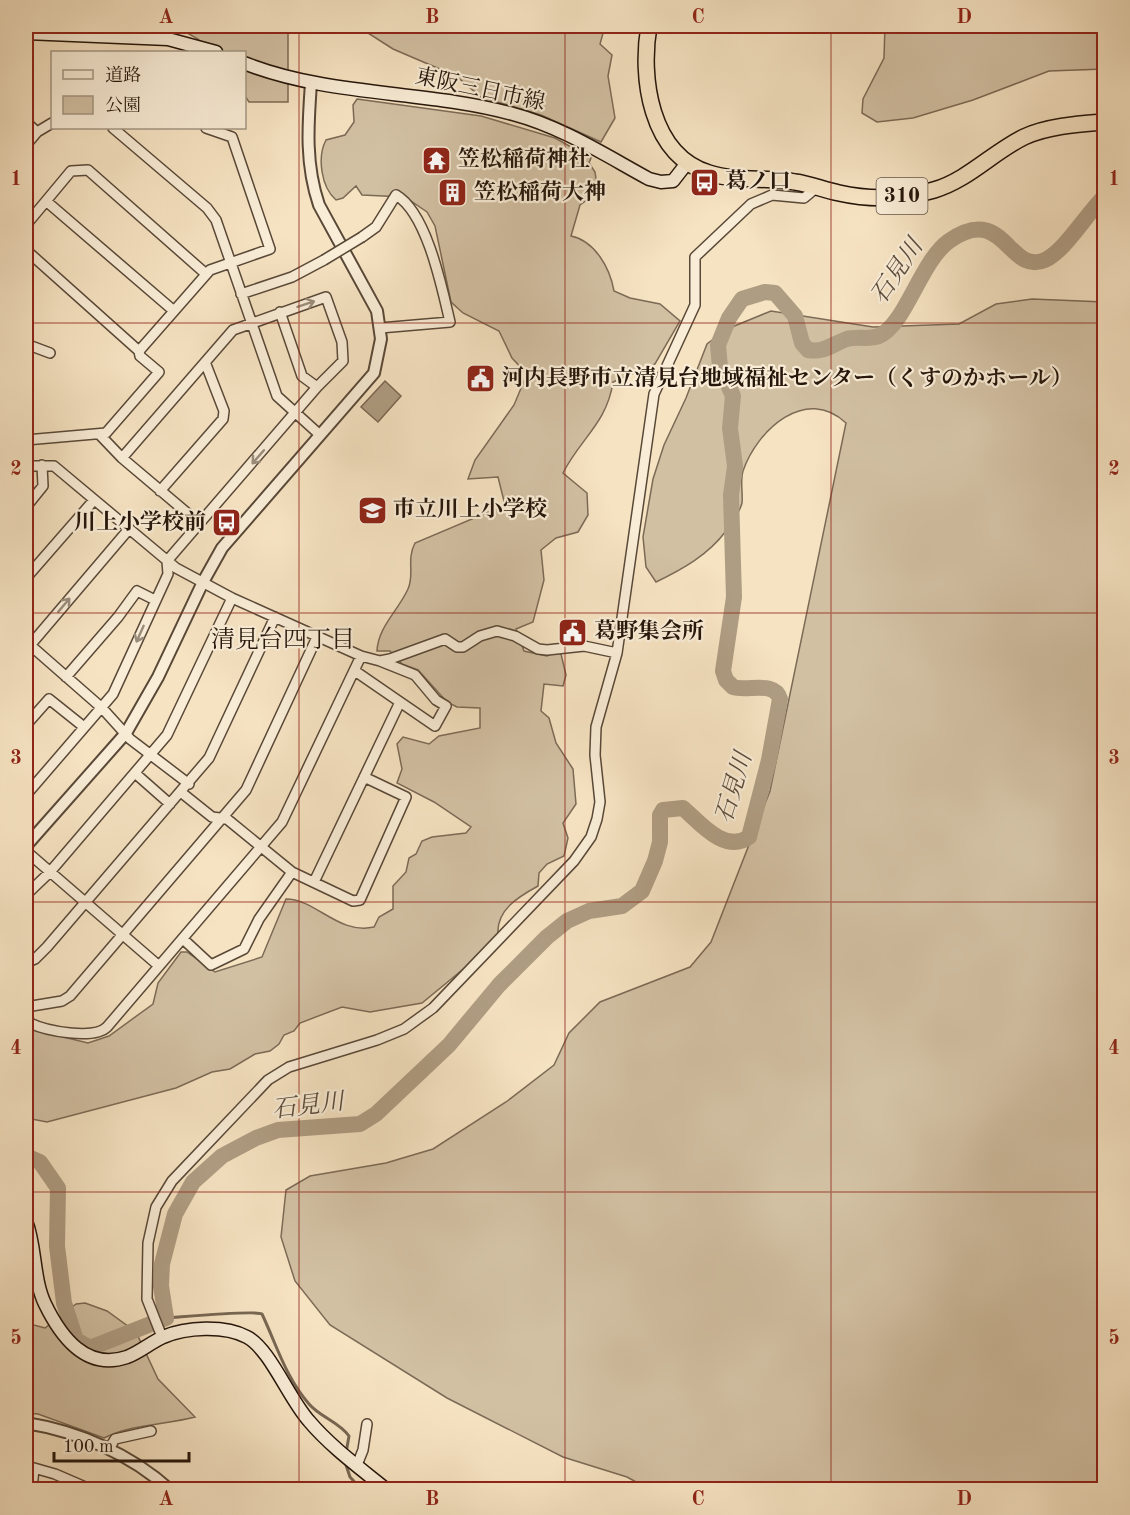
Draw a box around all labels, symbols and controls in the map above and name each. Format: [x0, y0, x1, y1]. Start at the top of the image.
text: A [158, 8, 174, 28]
text: B [425, 8, 439, 28]
text: C [691, 8, 705, 28]
text: D [956, 8, 972, 28]
legend [51, 51, 246, 129]
street label: 東阪三日市線 [413, 64, 547, 114]
text: 道路 [105, 65, 141, 85]
text: 公園 [105, 96, 141, 115]
temple icon: 笠松稲荷神社 [421, 144, 453, 176]
place label: 笠松稲荷神社 [458, 147, 590, 171]
bus stop icon: 葛ノ口 [688, 166, 720, 198]
place label: 葛ノ口 [725, 169, 791, 193]
text: 1 [10, 170, 22, 190]
text: 1 [1108, 170, 1120, 190]
building icon: 笠松稲荷大神 [437, 177, 469, 209]
road number: 310 [876, 178, 928, 214]
place label: 笠松稲荷大神 [474, 180, 606, 204]
water label: 石見川 [866, 232, 930, 309]
one-way arrow [296, 298, 315, 309]
public building icon: 河内長野市立清見台地域福祉センター（くすのかホール） [465, 363, 497, 395]
place label: 河内長野市立清見台地域福祉センター（くすのかホール） [502, 365, 1073, 390]
one-way arrow [251, 449, 264, 465]
text: 2 [10, 460, 22, 480]
text: 2 [1108, 460, 1120, 480]
school or university icon: 市立川上小学校 [356, 494, 388, 526]
place label: 市立川上小学校 [393, 497, 547, 521]
bus stop icon: 川上小学校前 [211, 507, 243, 539]
place label: 川上小学校前 [74, 510, 206, 534]
one-way arrow [57, 598, 71, 613]
public building icon: 葛野集会所 [557, 616, 589, 648]
place label: 葛野集会所 [594, 619, 704, 643]
one-way arrow [133, 625, 145, 643]
district label: 清見台四丁目 [211, 626, 355, 653]
water label: 石見川 [711, 747, 758, 826]
text: 3 [10, 749, 22, 769]
text: 3 [1108, 749, 1120, 769]
text: 4 [10, 1039, 22, 1059]
text: 4 [1108, 1039, 1120, 1059]
water label: 石見川 [271, 1088, 348, 1123]
text: 5 [10, 1328, 22, 1349]
text: 5 [1108, 1328, 1120, 1349]
scale bar [54, 1425, 189, 1463]
text: 100 m [63, 1438, 114, 1456]
text: A [158, 1490, 174, 1510]
text: B [425, 1490, 439, 1510]
text: C [691, 1490, 705, 1510]
text: D [956, 1490, 972, 1510]

